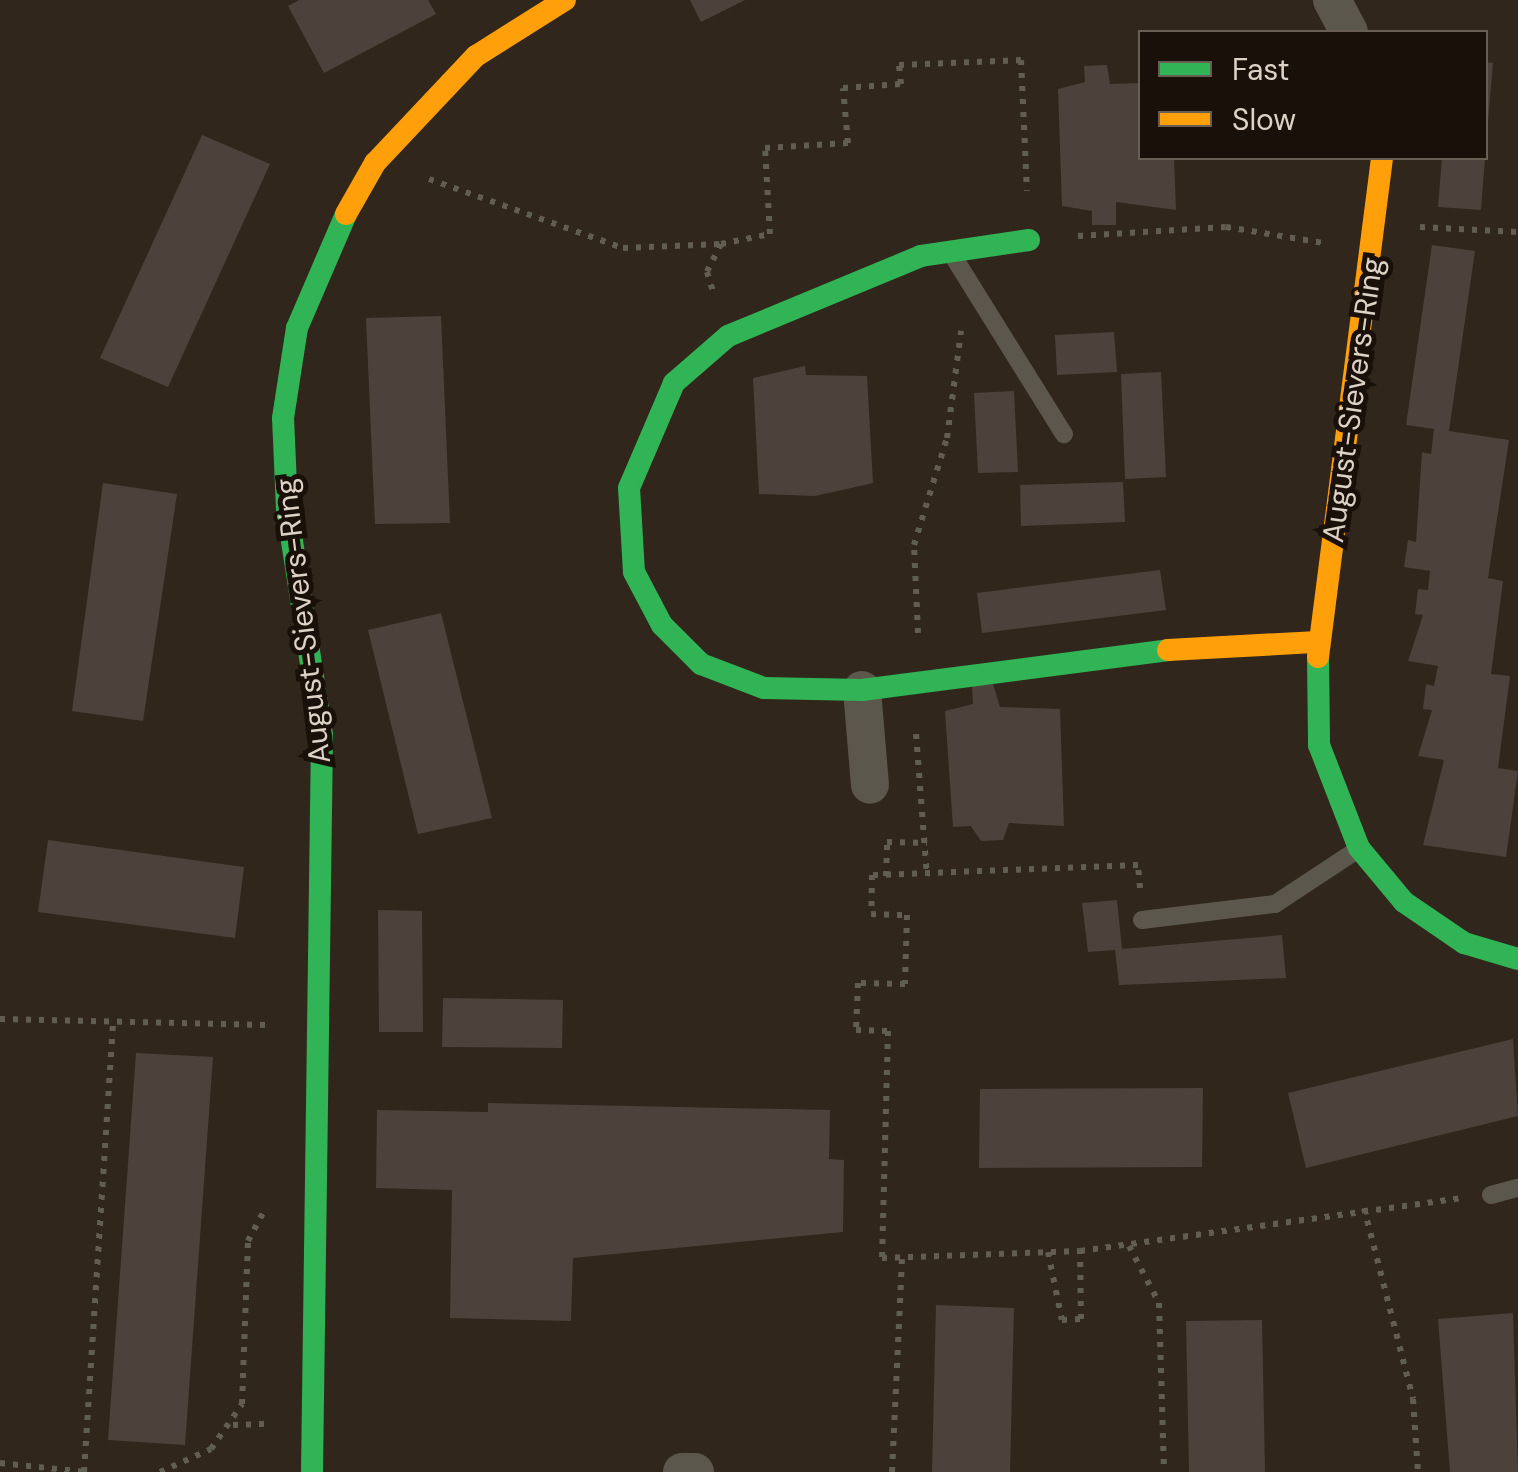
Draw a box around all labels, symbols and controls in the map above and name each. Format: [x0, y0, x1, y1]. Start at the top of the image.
legend [1138, 30, 1488, 160]
text: Fast [1232, 50, 1290, 89]
text: Slow [1232, 100, 1296, 139]
street label: August-Sievers-Ring [1315, 255, 1391, 545]
street label: August-Sievers-Ring [268, 476, 338, 766]

